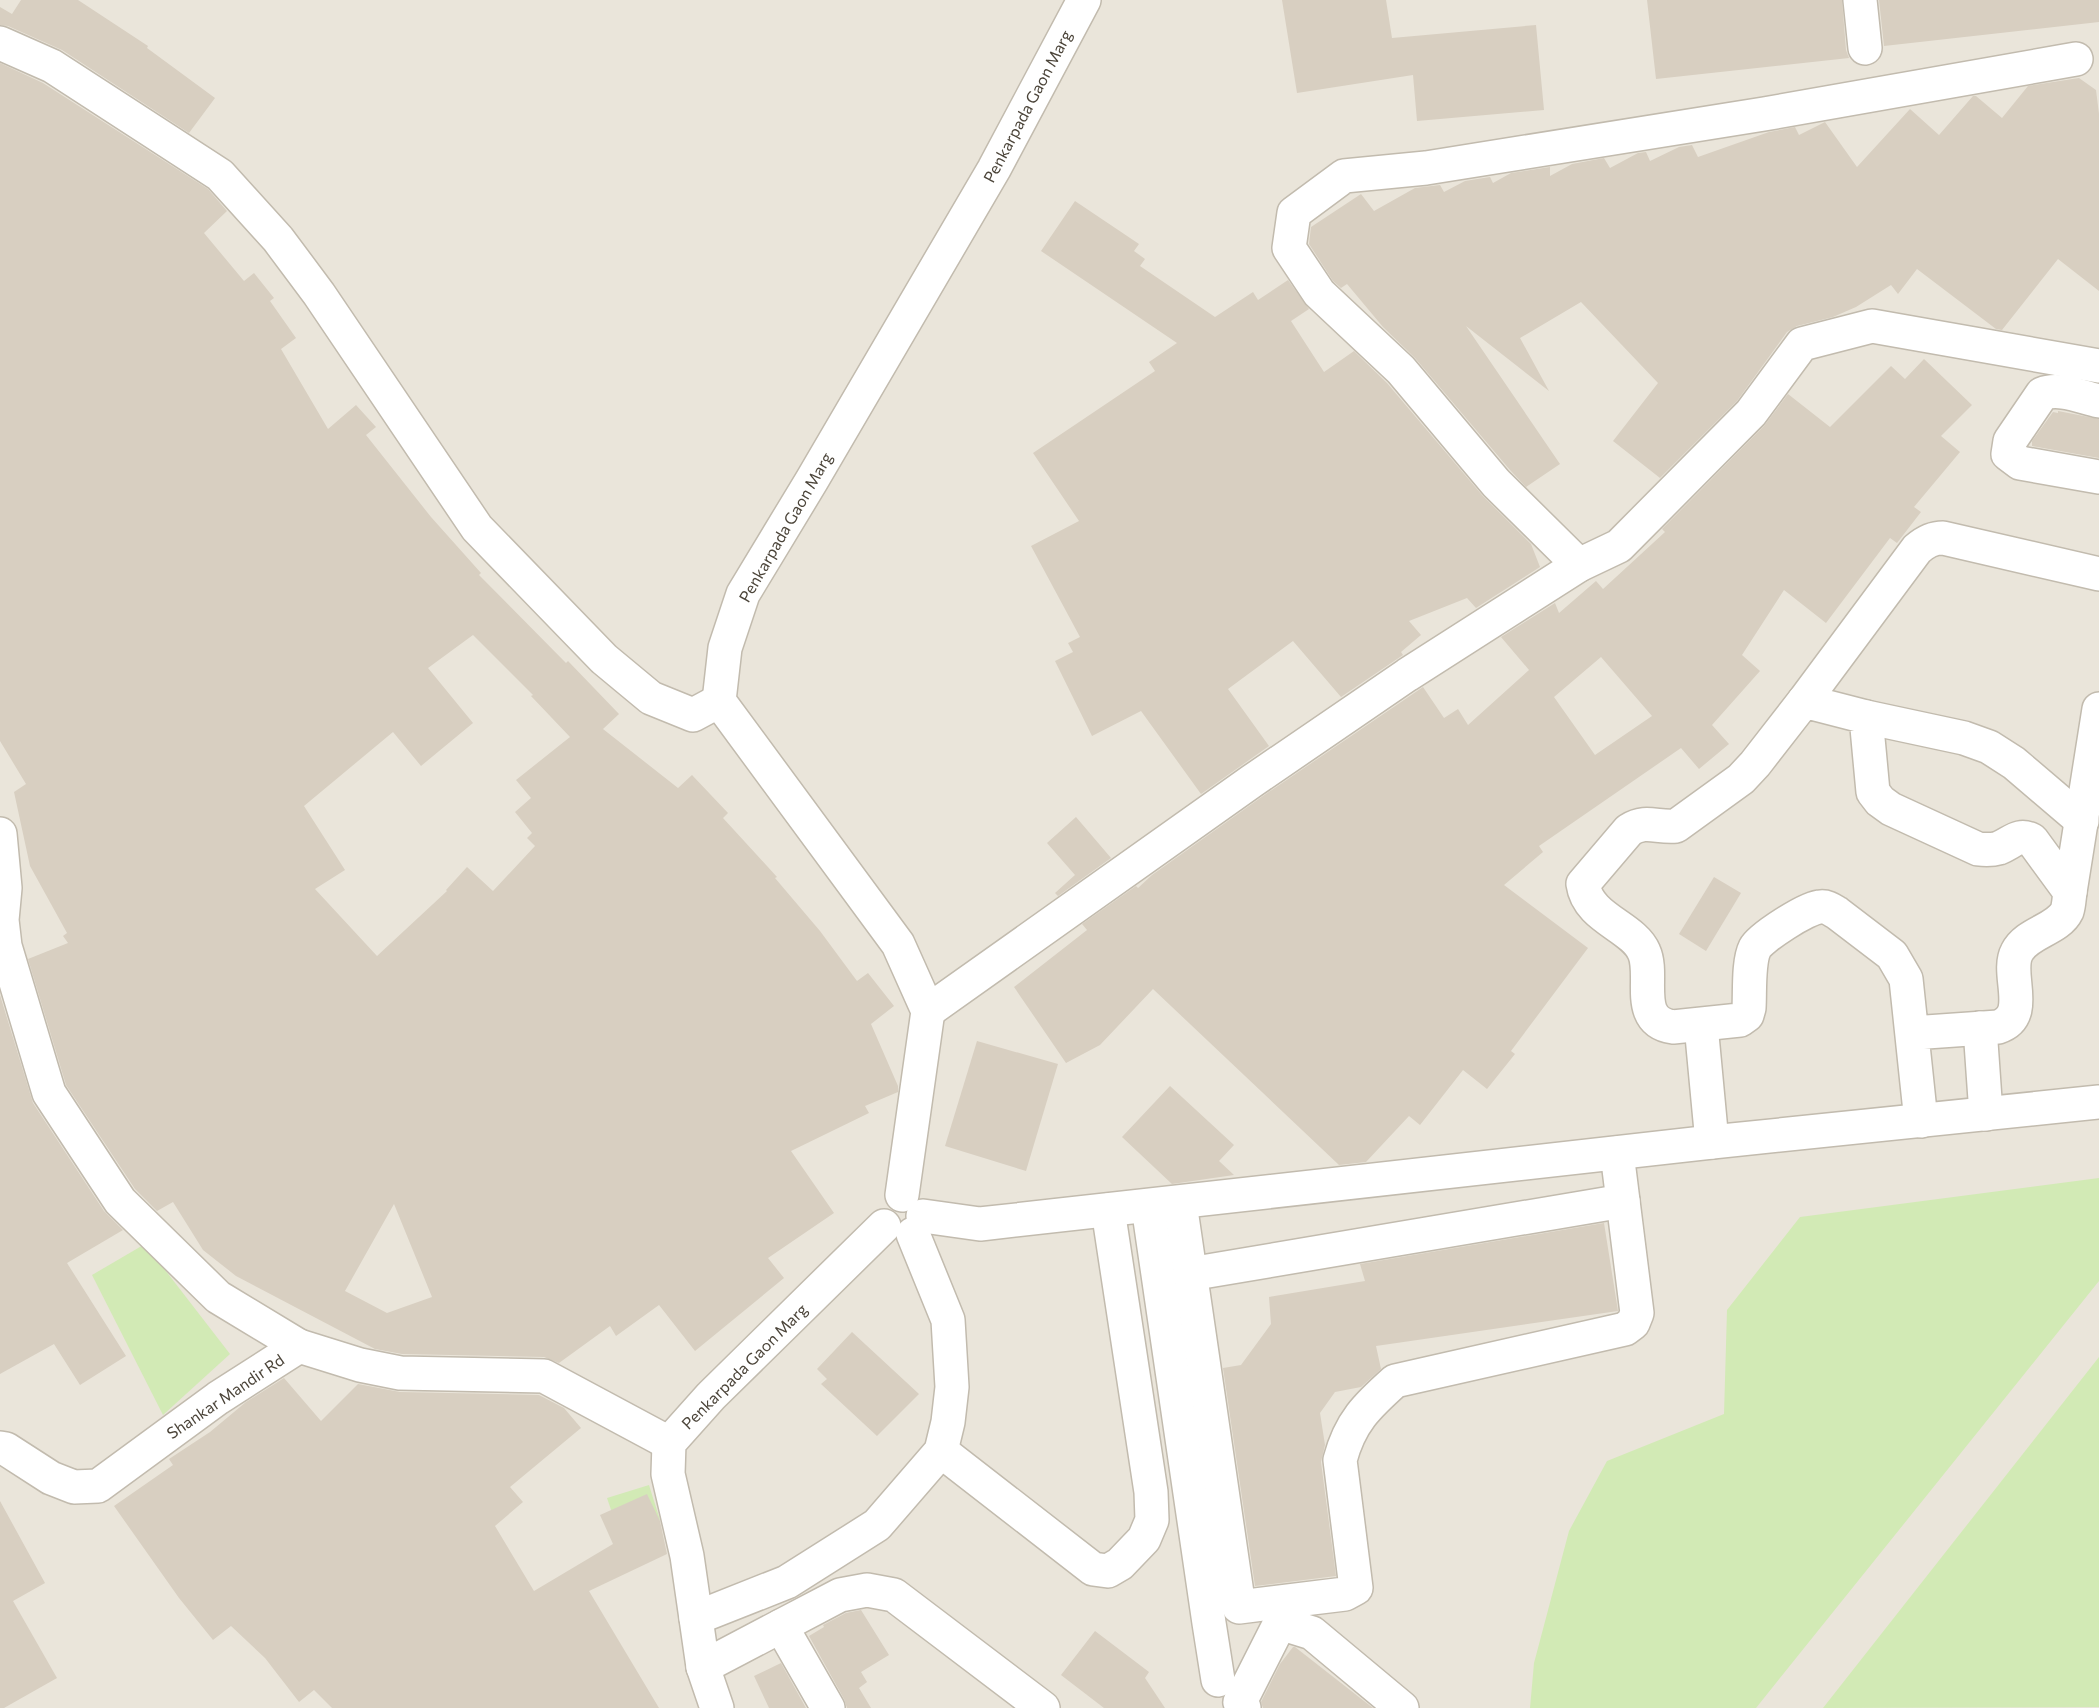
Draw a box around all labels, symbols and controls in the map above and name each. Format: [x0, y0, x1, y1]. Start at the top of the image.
street label: Penkarpada Gaon Marg [979, 26, 1075, 185]
street label: Penkarpada Gaon Marg [734, 448, 836, 605]
street label: Penkarpada Gaon Marg [677, 1299, 811, 1433]
street label: Shankar Mandir Rd [163, 1350, 287, 1442]

